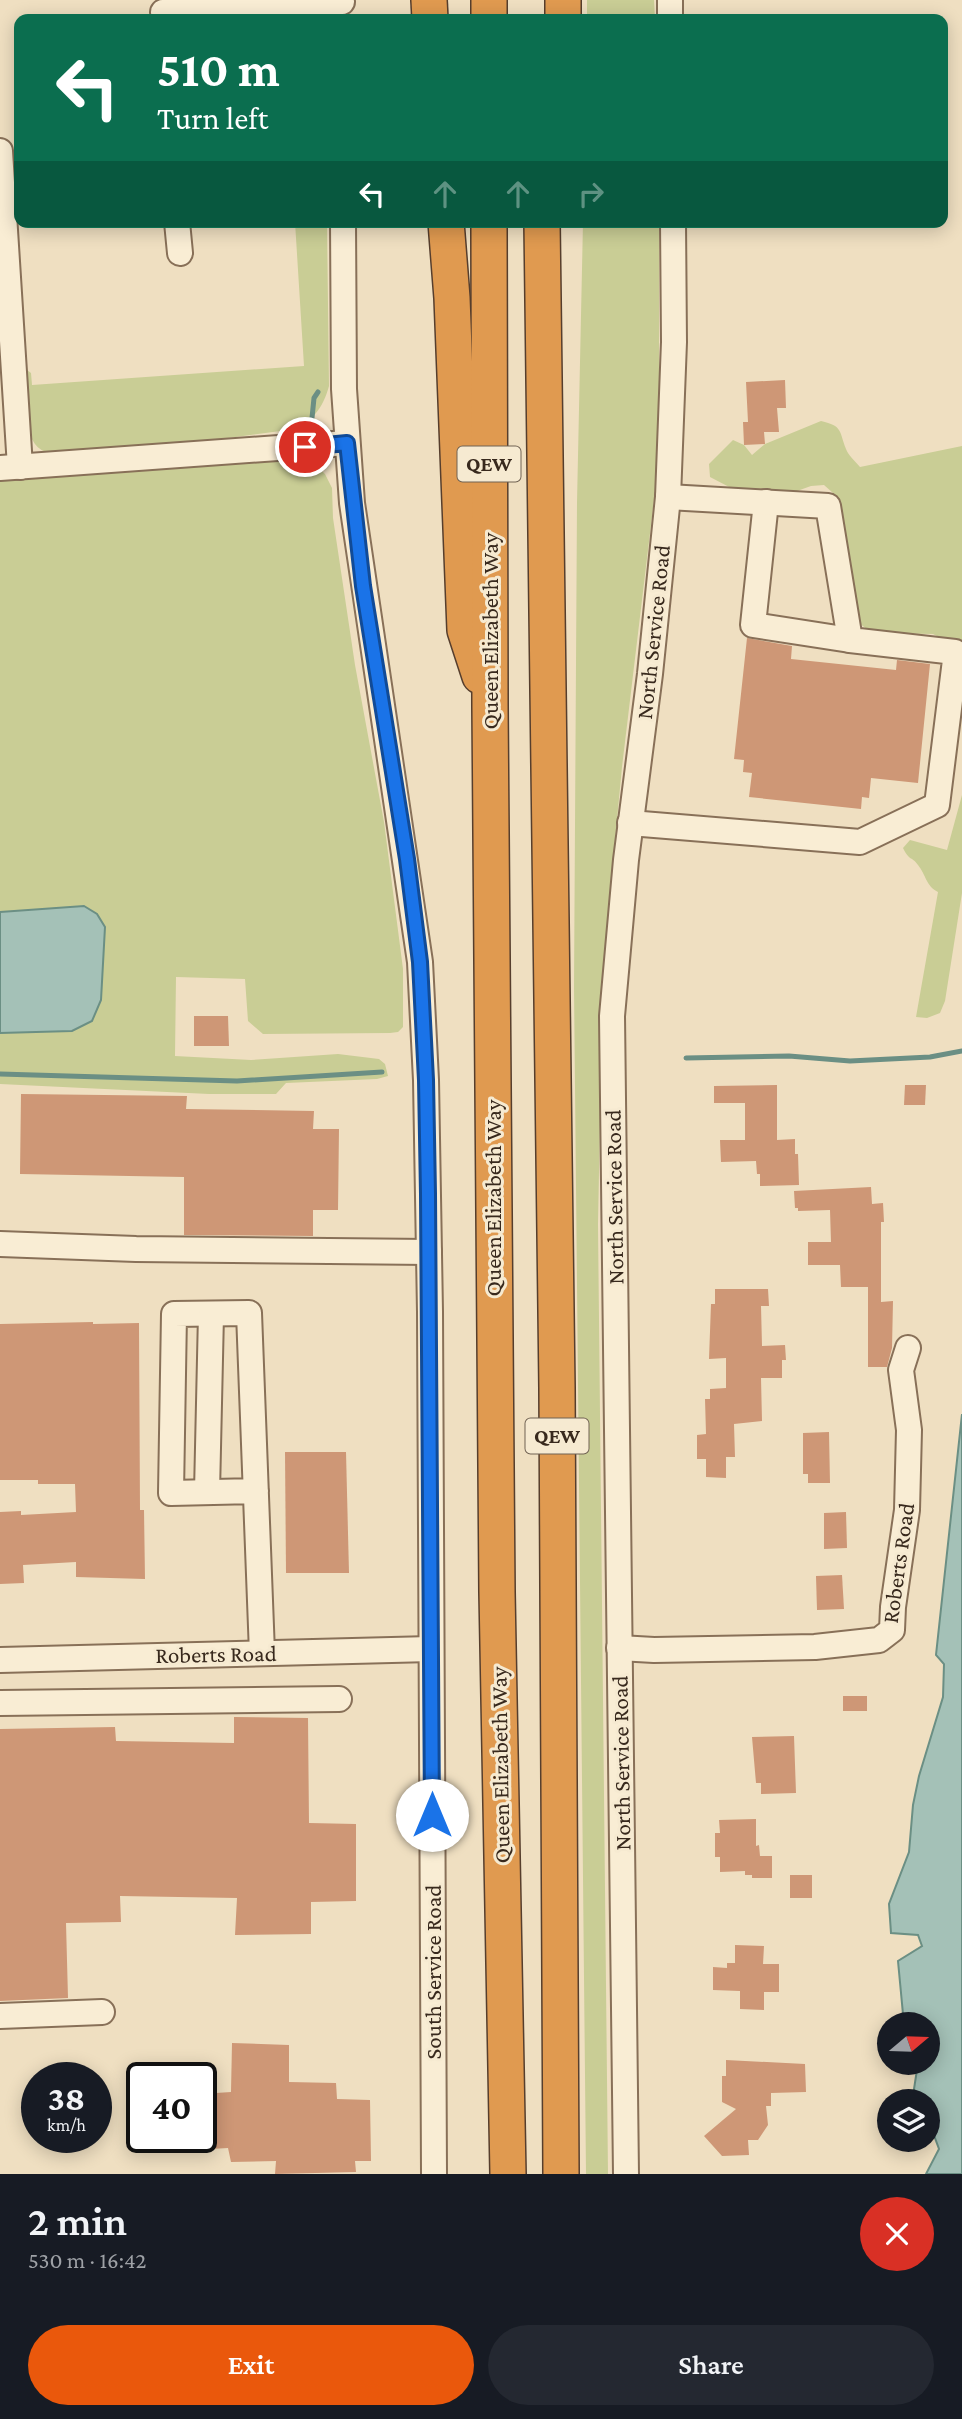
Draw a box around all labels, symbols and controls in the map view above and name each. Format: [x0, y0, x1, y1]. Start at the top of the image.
icon: left [42, 42, 133, 133]
text: 510 m [157, 42, 280, 97]
text: Turn left [157, 100, 268, 136]
icon: left [353, 175, 391, 213]
icon: ahead [426, 175, 464, 213]
icon: ahead [499, 175, 537, 213]
icon: right [572, 175, 610, 213]
pin [275, 417, 335, 477]
icon: arrive [286, 428, 324, 466]
road number: QEW [458, 447, 520, 482]
street label: Queen Elizabeth Way [477, 532, 503, 729]
street label: North Service Road [631, 544, 675, 720]
street label: Queen Elizabeth Way [480, 1099, 506, 1296]
street label: North Service Road [599, 1109, 629, 1285]
road number: QEW [526, 1418, 588, 1454]
street label: Roberts Road [877, 1501, 919, 1625]
street label: Roberts Road [155, 1640, 277, 1668]
street label: Queen Elizabeth Way [485, 1666, 515, 1864]
street label: North Service Road [606, 1675, 636, 1851]
position arrow [395, 1778, 469, 1852]
street label: South Service Road [420, 1885, 446, 2059]
north arrow [877, 2012, 940, 2076]
map controls [877, 2012, 940, 2152]
speed limit sign: 40 [126, 2062, 217, 2153]
text: 38 [48, 2079, 85, 2118]
button: layers [877, 2089, 940, 2152]
text: km/h [47, 2115, 86, 2135]
text: 2 min [28, 2197, 127, 2244]
button: close [860, 2197, 934, 2271]
text: 530 m · 16:42 [28, 2247, 146, 2273]
button: Exit [28, 2325, 474, 2405]
button: Share [488, 2325, 934, 2405]

